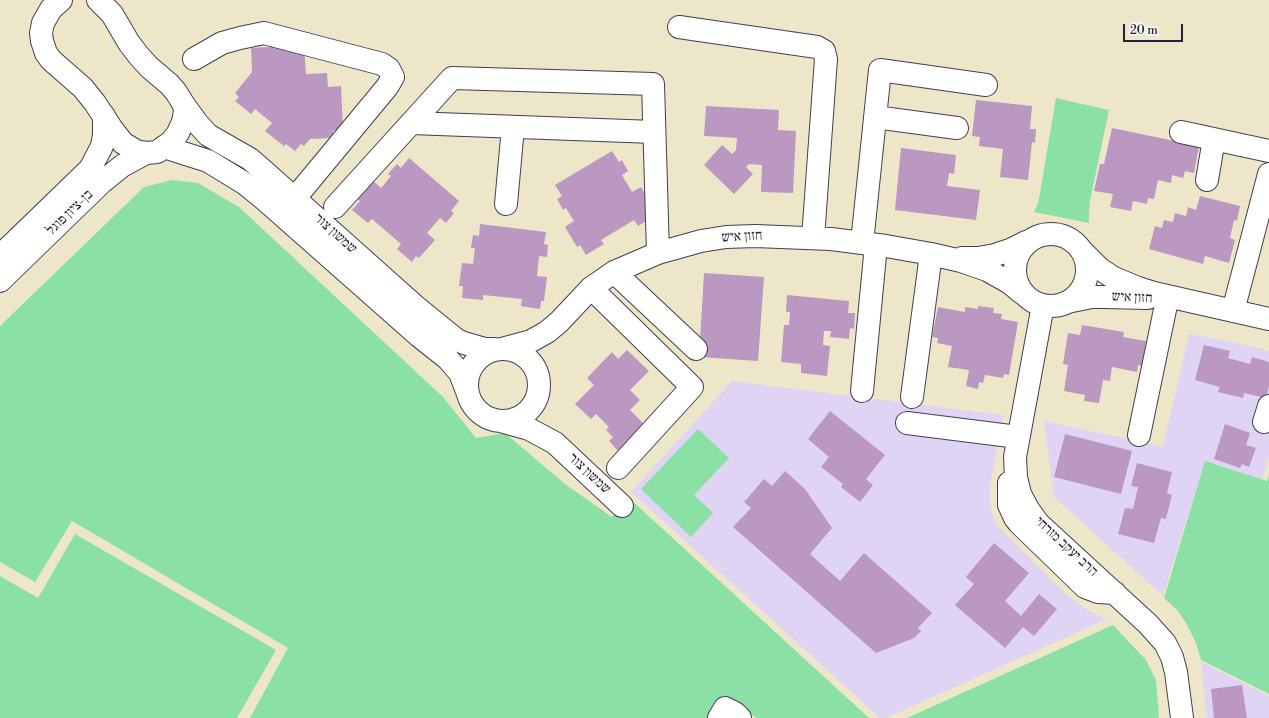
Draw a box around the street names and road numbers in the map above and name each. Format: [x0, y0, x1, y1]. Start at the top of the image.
street label: בן-ציון פוגל [43, 187, 97, 239]
street label: שמשון צור [310, 210, 360, 258]
street label: חזון איש [721, 228, 763, 246]
street label: חזון איש [1111, 289, 1153, 307]
street label: שמשון צור [564, 450, 614, 498]
street label: הרב יעקב מזרחי [1031, 514, 1101, 580]

